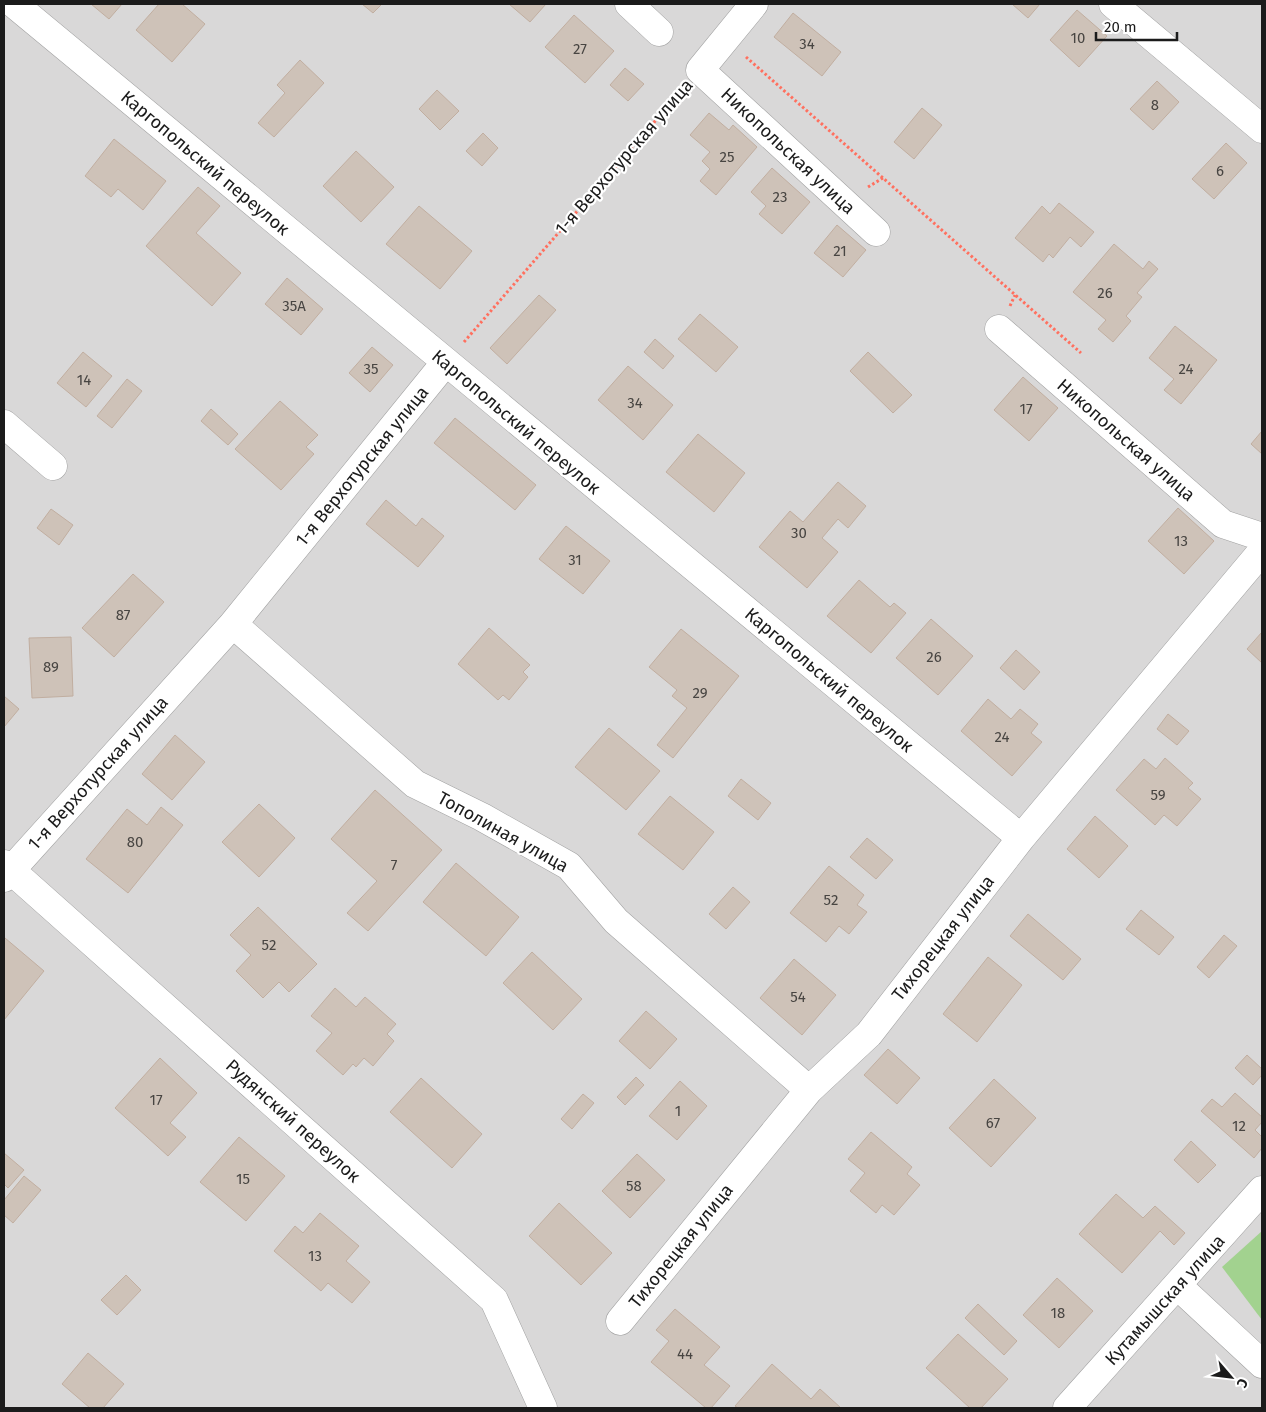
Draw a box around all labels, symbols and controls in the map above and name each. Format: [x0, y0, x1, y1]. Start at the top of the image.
scale bar [1096, 10, 1177, 42]
text: 20 m [1104, 18, 1137, 36]
house number: 10 [1071, 29, 1085, 47]
house number: 34 [799, 35, 815, 53]
house number: 27 [573, 40, 587, 58]
street label: 1-я Верхотурская улица [550, 75, 698, 239]
street label: Никопольская улица [716, 83, 860, 219]
street label: Каргопольский переулок [116, 86, 294, 240]
house number: 8 [1151, 96, 1159, 114]
house number: 25 [720, 148, 734, 166]
house number: 6 [1216, 162, 1224, 180]
house number: 23 [773, 188, 787, 206]
house number: 21 [833, 242, 847, 260]
house number: 26 [1097, 284, 1113, 302]
house number: 35А [282, 297, 306, 315]
street label: Каргопольский переулок [427, 345, 605, 499]
house number: 35 [363, 360, 379, 378]
house number: 24 [1178, 360, 1194, 378]
house number: 14 [77, 371, 91, 389]
street label: Никопольская улица [1052, 374, 1200, 506]
street label: 1-я Верхотурская улица [291, 382, 433, 550]
house number: 34 [627, 394, 643, 412]
house number: 17 [1019, 400, 1033, 418]
house number: 30 [791, 524, 807, 542]
house number: 13 [1174, 532, 1188, 550]
house number: 31 [568, 551, 582, 569]
street label: Каргопольский переулок [740, 603, 918, 757]
house number: 87 [116, 606, 131, 624]
house number: 26 [926, 648, 942, 666]
house number: 89 [43, 658, 59, 676]
house number: 29 [692, 684, 708, 702]
street label: 1-я Верхотурская улица [23, 692, 173, 854]
house number: 24 [994, 728, 1010, 746]
house number: 59 [1150, 786, 1166, 804]
street label: Тополиная улица [434, 787, 572, 877]
house number: 80 [127, 833, 143, 851]
house number: 7 [391, 856, 398, 874]
street label: Тихорецкая улица [887, 871, 999, 1005]
house number: 52 [824, 891, 838, 909]
house number: 52 [262, 936, 276, 954]
house number: 54 [790, 988, 806, 1006]
street label: Рудянский переулок [221, 1055, 365, 1188]
house number: 17 [149, 1091, 163, 1109]
house number: 1 [675, 1102, 681, 1120]
house number: 67 [986, 1114, 1000, 1132]
house number: 12 [1232, 1117, 1246, 1135]
house number: 15 [236, 1170, 250, 1188]
house number: 58 [626, 1177, 642, 1195]
street label: Тихорецкая улица [624, 1179, 738, 1313]
street label: Кутамышская улица [1100, 1230, 1230, 1370]
house number: 13 [308, 1247, 322, 1265]
house number: 18 [1051, 1304, 1065, 1322]
house number: 44 [677, 1345, 693, 1363]
north arrow [1206, 1352, 1256, 1402]
text: С [1233, 1375, 1251, 1390]

